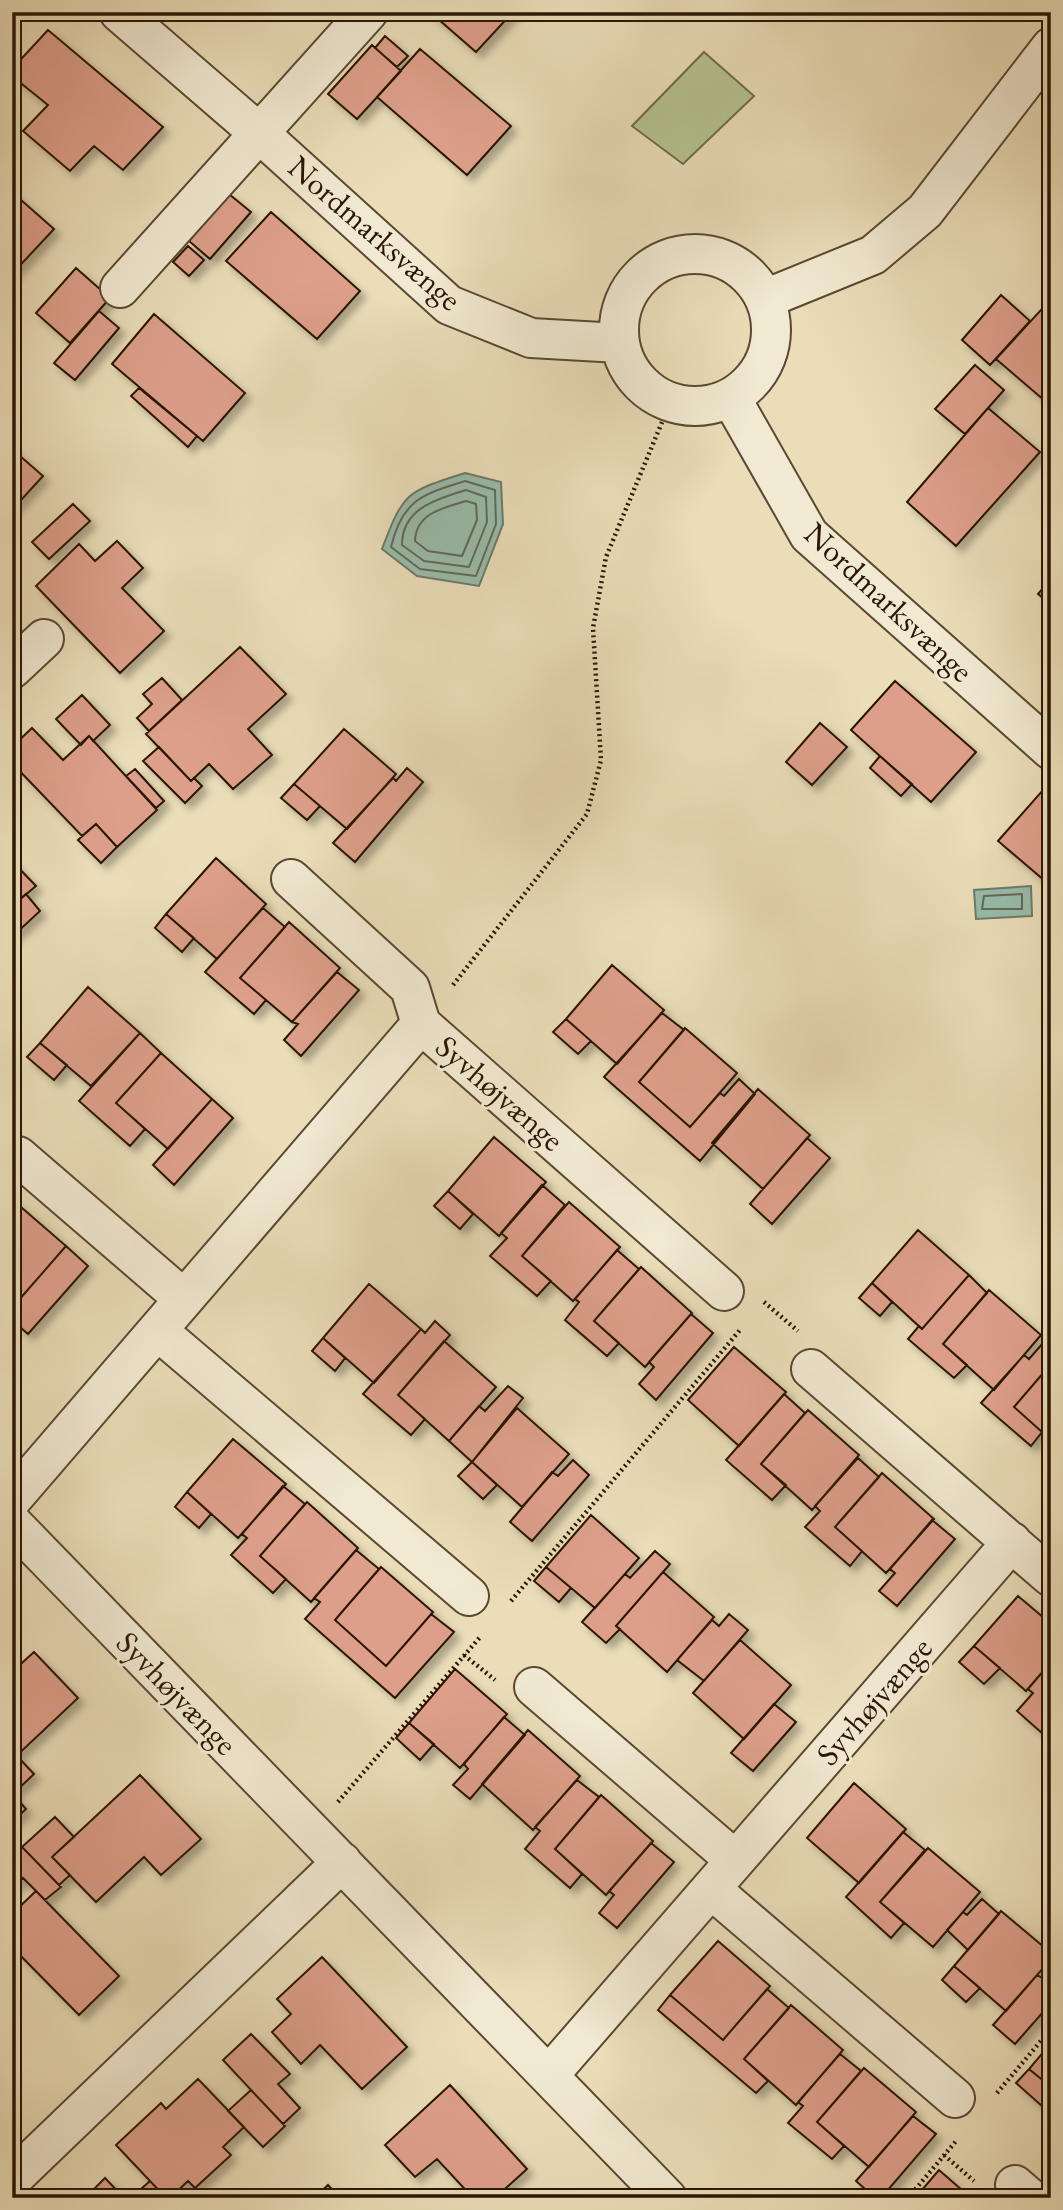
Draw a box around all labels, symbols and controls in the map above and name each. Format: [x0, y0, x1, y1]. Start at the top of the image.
street label: Nordmarksvænge [280, 146, 470, 320]
street label: Nordmarksvænge [796, 513, 982, 691]
street label: Syvhøjvænge [427, 1026, 573, 1160]
street label: Syvhøjvænge [107, 1622, 247, 1764]
street label: Syvhøjvænge [807, 1628, 941, 1774]

